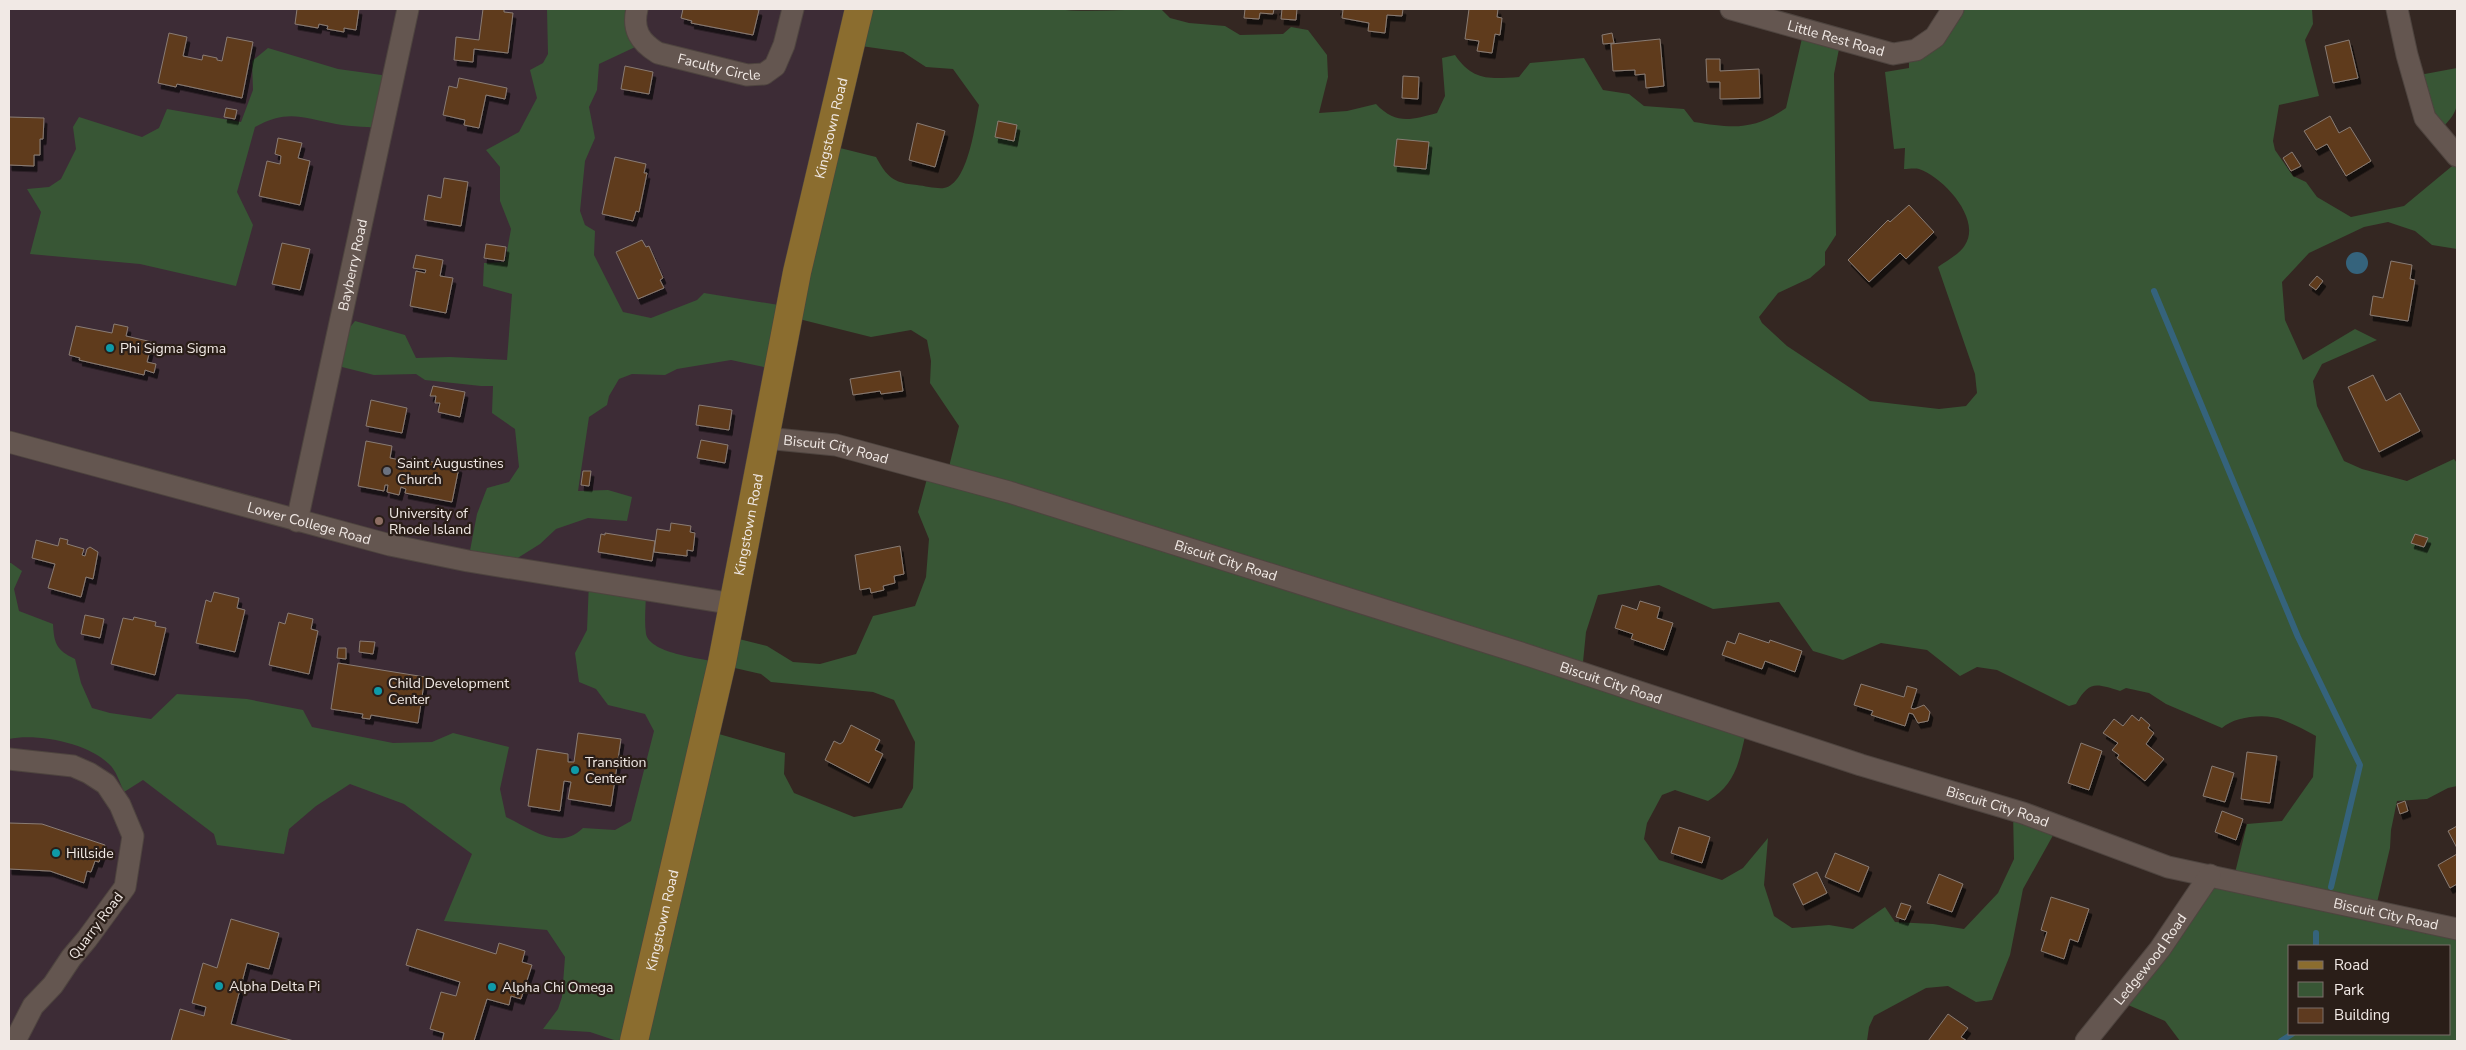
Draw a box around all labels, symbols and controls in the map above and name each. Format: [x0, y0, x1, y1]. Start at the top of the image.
street label: Little Rest Road [1785, 16, 1887, 61]
street label: Faculty Circle [676, 49, 761, 85]
street label: Kingstown Road [810, 76, 852, 181]
street label: Bayberry Road [333, 217, 372, 313]
place label: Phi Sigma Sigma [120, 339, 226, 358]
marker: Phi Sigma Sigma [104, 342, 116, 354]
street label: Biscuit City Road [783, 430, 891, 468]
place label: Saint Augustines Church [397, 454, 504, 489]
marker: Saint Augustines Church [381, 465, 393, 477]
street label: Kingstown Road [729, 472, 768, 577]
street label: Lower College Road [245, 497, 373, 549]
place label: University of Rhode Island [389, 504, 471, 539]
marker: University of Rhode Island [373, 515, 385, 527]
street label: Biscuit City Road [1172, 535, 1280, 585]
street label: Biscuit City Road [1557, 657, 1665, 708]
place label: Child Development Center [388, 674, 509, 709]
marker: Child Development Center [372, 685, 384, 697]
place label: Transition Center [585, 753, 647, 788]
marker: Transition Center [569, 764, 581, 776]
street label: Biscuit City Road [1944, 781, 2052, 831]
place label: Hillside [66, 844, 114, 863]
marker: Hillside [50, 847, 62, 859]
street label: Kingstown Road [641, 868, 683, 973]
street label: Quarry Road [64, 888, 128, 964]
street label: Biscuit City Road [2332, 893, 2440, 934]
street label: Ledgewood Road [2109, 910, 2191, 1009]
legend [2288, 945, 2451, 1035]
text: Road [2334, 955, 2369, 975]
place label: Alpha Delta Pi [229, 977, 320, 996]
place label: Alpha Chi Omega [502, 978, 614, 997]
marker: Alpha Delta Pi [213, 980, 225, 992]
text: Park [2334, 980, 2364, 1000]
marker: Alpha Chi Omega [486, 981, 498, 993]
text: Building [2334, 1005, 2390, 1025]

